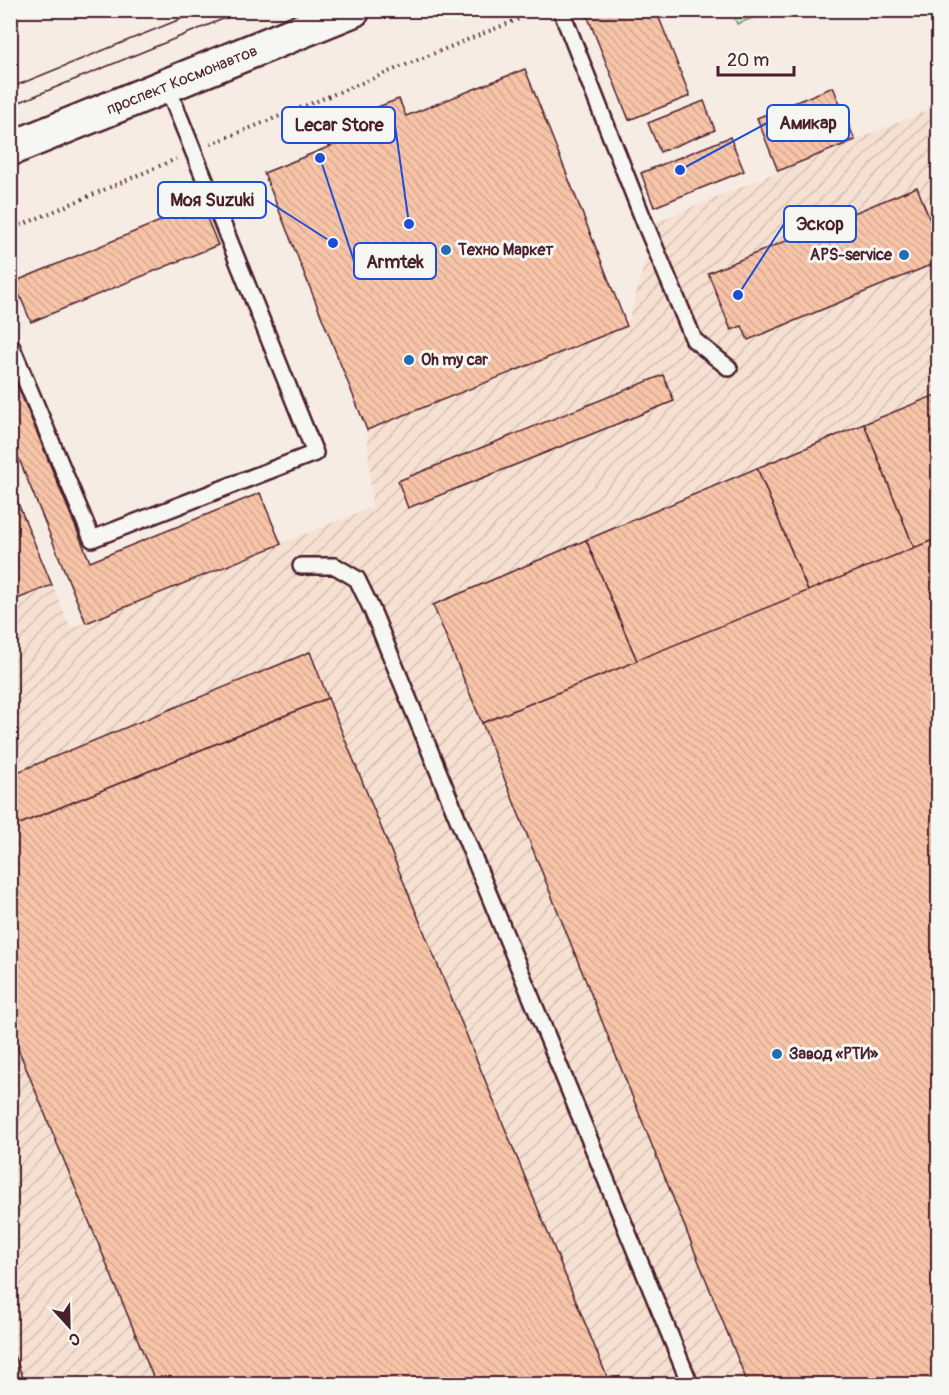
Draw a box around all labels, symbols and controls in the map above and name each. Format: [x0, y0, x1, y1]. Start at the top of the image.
scale bar [718, 39, 794, 77]
street label: проспект Космонавтов [104, 41, 260, 119]
text: 20 m [727, 49, 769, 72]
callout: Амикар [767, 105, 849, 141]
callout: Lecar Store [282, 107, 395, 143]
text: Амикар [779, 112, 837, 135]
text: Lecar Store [294, 114, 385, 137]
callout: Моя Suzuki [158, 182, 266, 218]
text: Моя Suzuki [170, 189, 254, 212]
callout: Эскор [784, 206, 856, 242]
text: Эскор [796, 213, 844, 236]
place label: Техно Маркет [457, 240, 554, 260]
callout: Armtek [354, 243, 436, 279]
marker: Техно Маркет [439, 243, 453, 257]
place label: APS-service [810, 245, 893, 265]
marker: APS-service [897, 248, 911, 262]
text: Armtek [366, 251, 424, 274]
place label: Oh my car [421, 350, 488, 370]
marker: Oh my car [402, 353, 416, 367]
place label: Завод «РТИ» [789, 1044, 879, 1064]
marker: Завод «РТИ» [770, 1047, 784, 1061]
north arrow [39, 1296, 99, 1356]
text: С [66, 1328, 83, 1350]

